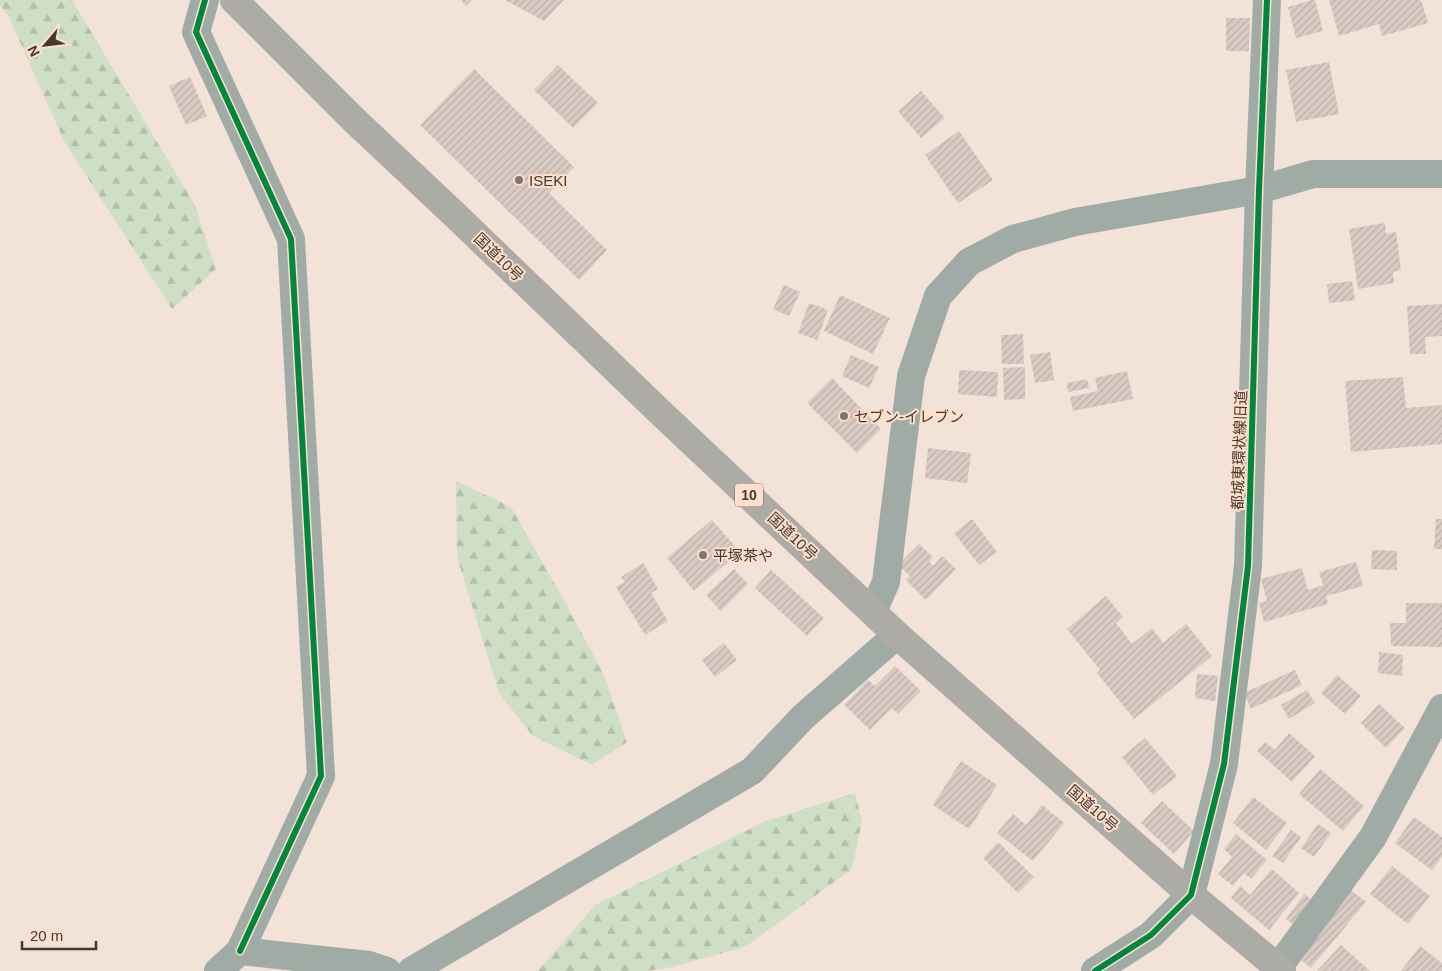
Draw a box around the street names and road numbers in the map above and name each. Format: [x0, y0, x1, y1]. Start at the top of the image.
street label: 国道10号 [471, 229, 527, 285]
street label: 都城東環状線旧道 [1228, 390, 1250, 510]
road number: 10 [735, 484, 763, 506]
street label: 国道10号 [765, 509, 821, 563]
street label: 国道10号 [1064, 781, 1122, 835]

